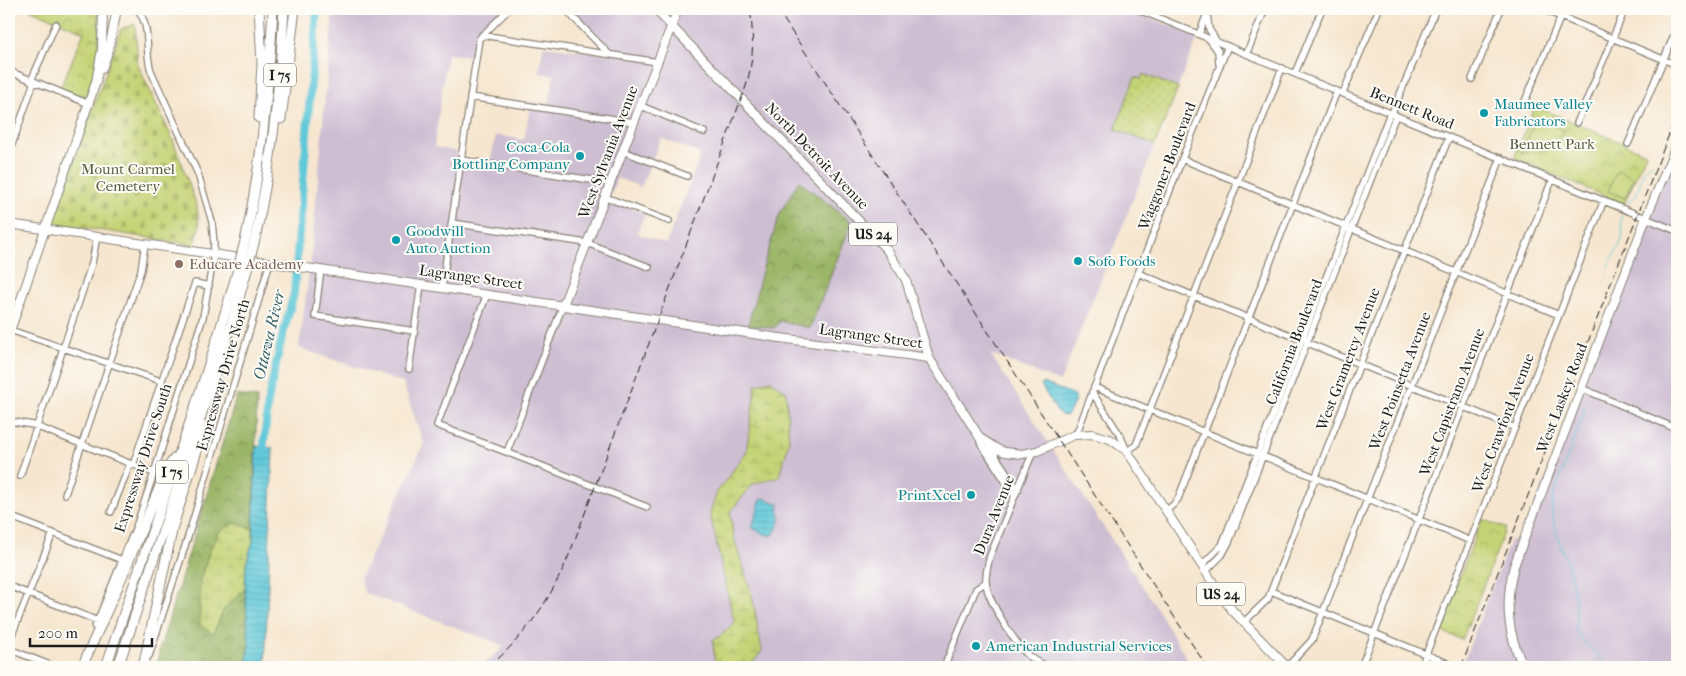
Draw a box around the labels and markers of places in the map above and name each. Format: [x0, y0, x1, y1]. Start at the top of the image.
place label: Maumee Valley Fabricators [1494, 95, 1594, 130]
marker: Maumee Valley Fabricators [1478, 107, 1490, 119]
place label: Coca-Cola Bottling Company [452, 138, 571, 173]
marker: Coca-Cola Bottling Company [574, 150, 586, 162]
place label: Goodwill Auto Auction [405, 222, 491, 257]
marker: Goodwill Auto Auction [390, 234, 402, 246]
place label: Sofo Foods [1088, 252, 1156, 270]
place label: Educare Academy [189, 255, 305, 273]
marker: Sofo Foods [1072, 255, 1084, 267]
marker: Educare Academy [173, 258, 185, 270]
place label: PrintXcel [898, 486, 961, 504]
marker: PrintXcel [965, 489, 977, 501]
place label: American Industrial Services [985, 637, 1172, 655]
marker: American Industrial Services [970, 640, 982, 652]

